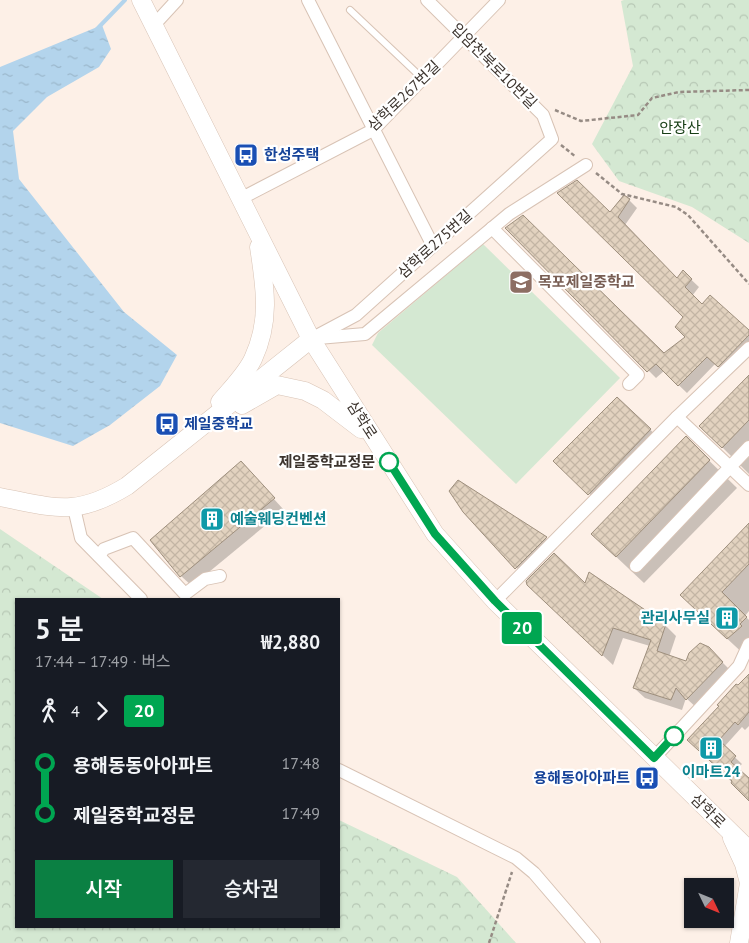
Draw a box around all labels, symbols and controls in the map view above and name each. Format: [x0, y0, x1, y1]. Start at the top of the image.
street label: 입암천북로10번길 [448, 19, 541, 112]
street label: 삼학로267번길 [363, 56, 444, 135]
park label: 안장산 [659, 118, 701, 137]
bus stop icon: 한성주택 [233, 142, 259, 168]
place label: 한성주택 [264, 145, 319, 164]
street label: 삼학로275번길 [394, 205, 476, 282]
school or university icon: 목포제일중학교 [508, 269, 534, 295]
place label: 목포제일중학교 [538, 272, 635, 291]
street label: 삼학로 [343, 397, 382, 442]
bus stop icon: 제일중학교 [154, 411, 180, 437]
place label: 제일중학교 [184, 414, 253, 433]
place label: 제일중학교정문 [278, 452, 375, 471]
marker: 제일중학교정문 [379, 452, 399, 472]
building icon: 예술웨딩컨벤션 [199, 506, 225, 532]
place label: 예술웨딩컨벤션 [230, 509, 327, 528]
building icon: 관리사무실 [714, 605, 740, 631]
place label: 관리사무실 [641, 608, 710, 627]
text: 5 분 [35, 610, 84, 647]
line badge: 20 [500, 612, 544, 644]
text: 20 [512, 616, 532, 639]
text: ₩2,880 [261, 630, 320, 654]
text: 17:44 – 17:49 · 버스 [35, 651, 171, 671]
icon: walk [35, 697, 63, 725]
icon: forward [88, 697, 116, 725]
text: 20 [134, 699, 154, 722]
text: 4 [71, 701, 80, 721]
unlabelled marker [664, 726, 684, 746]
building icon: 이마트24 [698, 735, 724, 761]
text: 용해동동아아파트 [73, 753, 213, 777]
text: 17:48 [282, 753, 320, 773]
place label: 이마트24 [682, 762, 741, 781]
bus stop icon: 용해동아아파트 [634, 765, 660, 791]
place label: 용해동아아파트 [533, 768, 630, 787]
street label: 삼학로 [687, 789, 730, 832]
text: 제일중학교정문 [73, 803, 195, 827]
text: 17:49 [282, 803, 320, 823]
button: 시작 [35, 860, 173, 918]
button: 승차권 [183, 860, 320, 918]
north arrow [684, 878, 734, 928]
map controls [684, 878, 734, 928]

